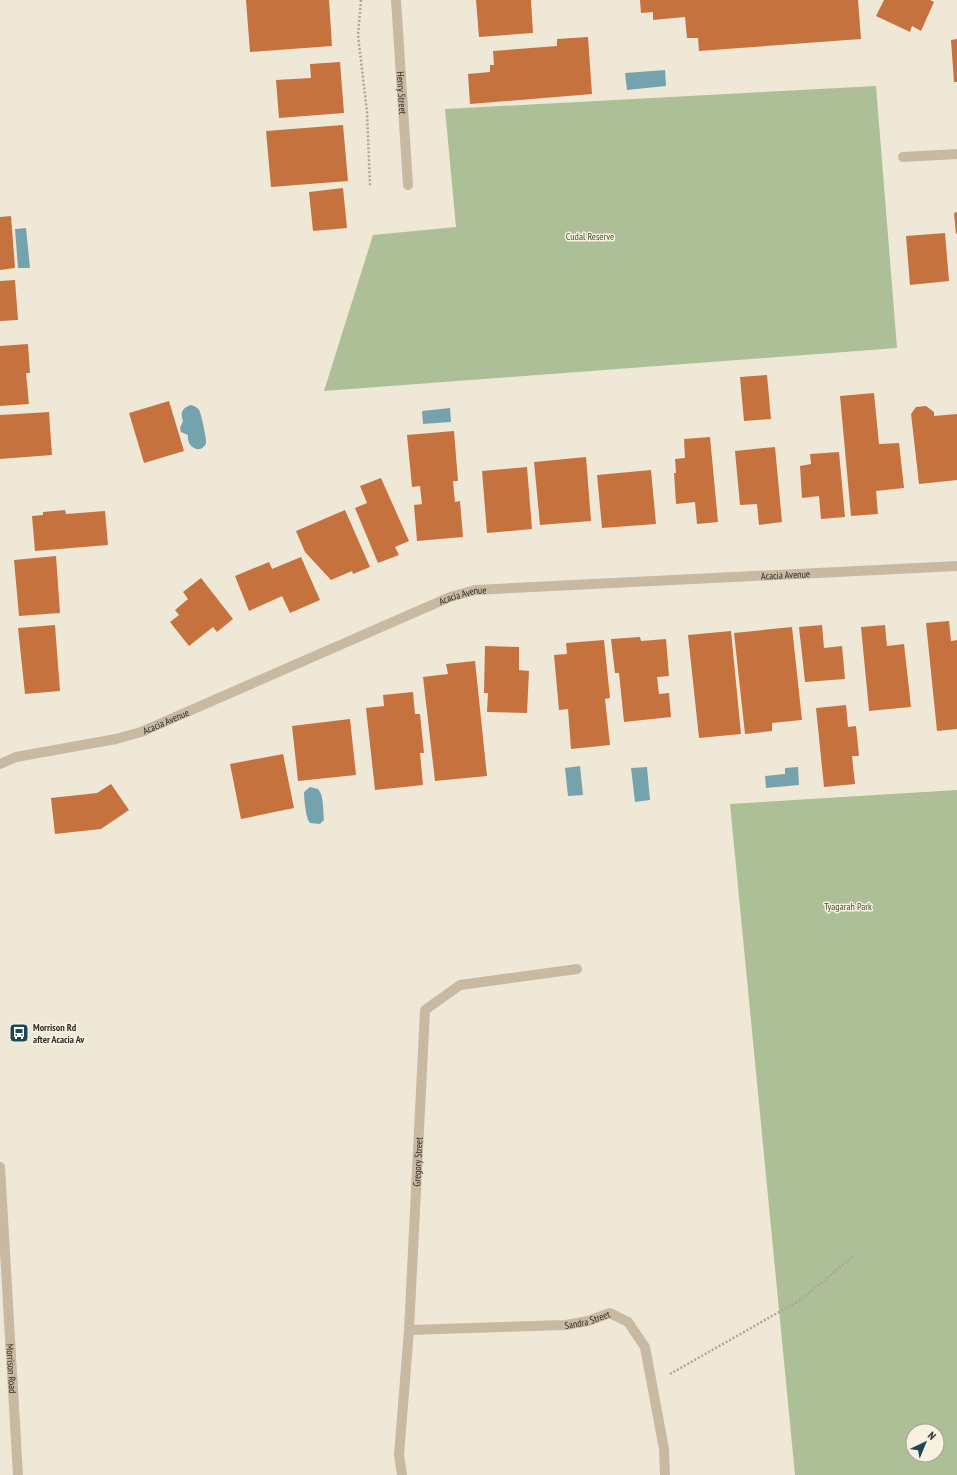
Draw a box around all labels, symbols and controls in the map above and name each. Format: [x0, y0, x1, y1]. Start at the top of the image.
street label: Henry Street [394, 71, 410, 115]
park label: Cudal Reserve [566, 230, 614, 243]
street label: Acacia Avenue [761, 567, 810, 582]
street label: Acacia Avenue [437, 583, 487, 608]
street label: Acacia Avenue [141, 705, 191, 737]
park label: Tyagarah Park [824, 900, 872, 913]
place label: Morrison Rd after Acacia Av [33, 1021, 85, 1046]
bus stop icon: Morrison Rd after Acacia Av [8, 1022, 30, 1044]
street label: Gregory Street [410, 1137, 425, 1187]
street label: Sandra Street [563, 1307, 612, 1332]
street label: Morrison Road [4, 1343, 20, 1394]
north arrow [905, 1423, 945, 1463]
text: N [925, 1429, 939, 1443]

